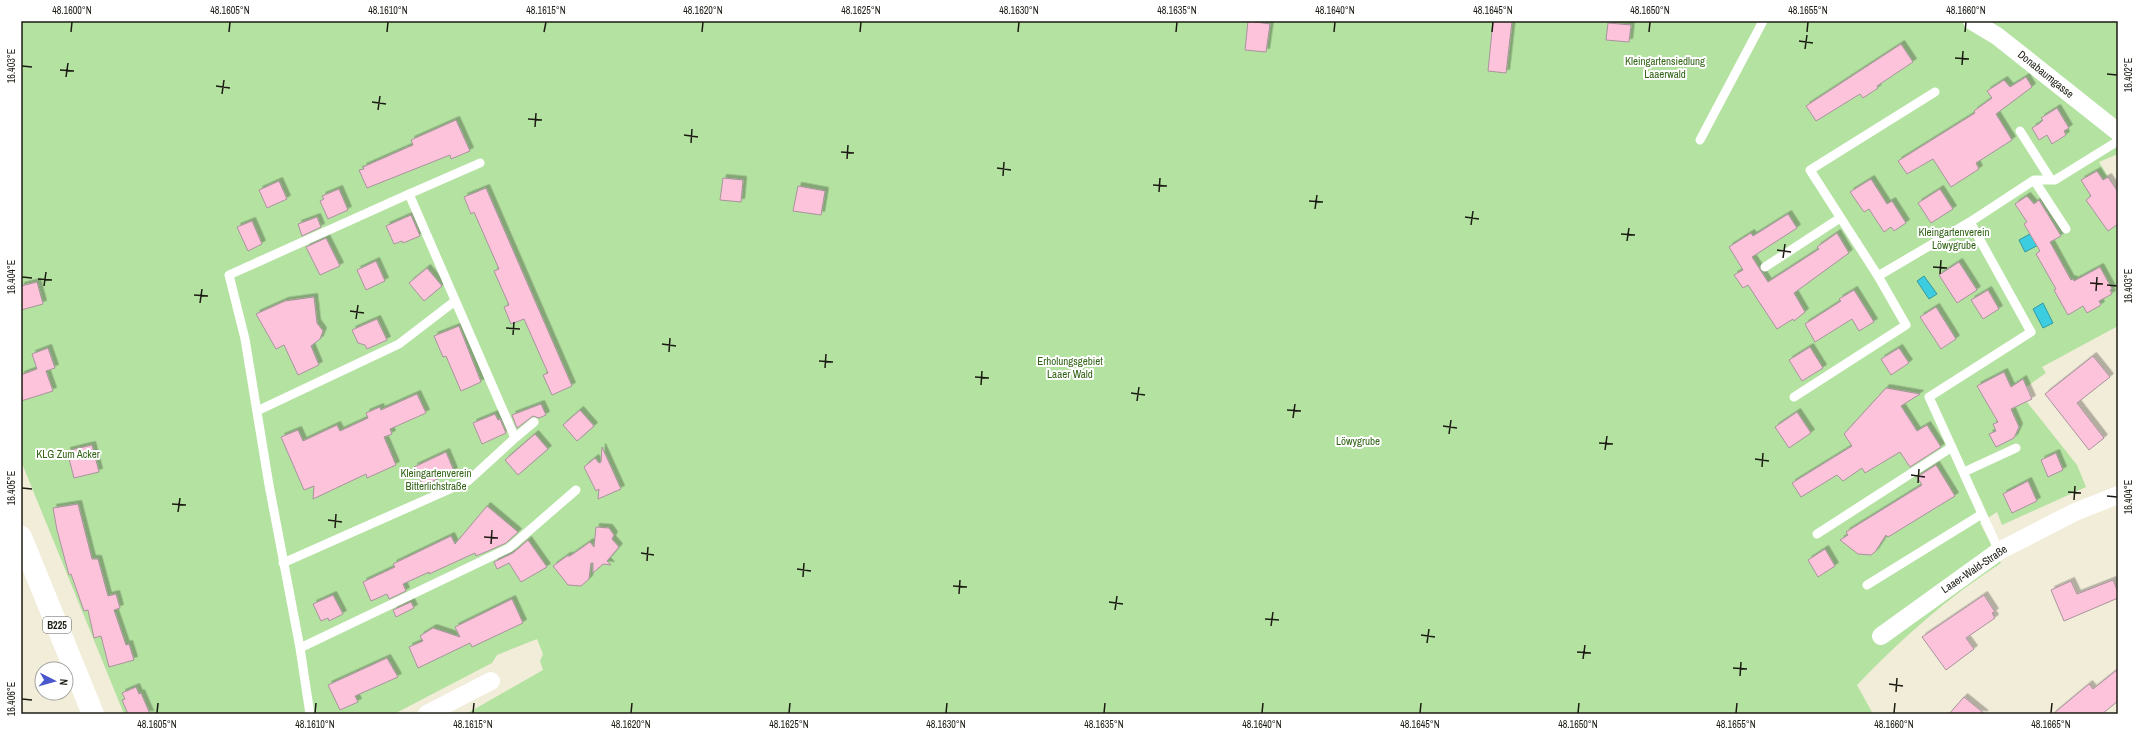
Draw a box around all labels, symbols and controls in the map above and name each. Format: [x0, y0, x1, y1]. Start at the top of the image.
text: 48.1600°N [52, 4, 92, 17]
text: 48.1605°N [210, 4, 250, 17]
text: 48.1610°N [368, 4, 408, 17]
text: 48.1615°N [526, 4, 566, 17]
text: 48.1620°N [683, 4, 723, 17]
text: 48.1625°N [841, 4, 881, 17]
text: 48.1630°N [999, 4, 1039, 17]
text: 48.1635°N [1157, 4, 1197, 17]
text: 48.1640°N [1315, 4, 1355, 17]
text: 48.1645°N [1473, 4, 1513, 17]
text: 48.1650°N [1630, 4, 1670, 17]
text: 48.1655°N [1788, 4, 1828, 17]
text: 48.1660°N [1946, 4, 1986, 17]
street label: Donabaumgasse [2015, 47, 2077, 101]
text: 16.403°E [5, 49, 18, 83]
park label: Kleingartensiedlung Laaerwald [1625, 54, 1705, 81]
text: 16.402°E [2122, 58, 2135, 92]
park label: Kleingartenverein Löwygrube [1918, 225, 1990, 252]
text: 16.404°E [5, 260, 18, 294]
text: 16.403°E [2122, 269, 2135, 303]
park label: Erholungsgebiet Laaer Wald [1037, 354, 1103, 381]
park label: Löwygrube [1336, 434, 1380, 448]
park label: KLG Zum Acker [36, 447, 100, 461]
park label: Kleingartenverein Bitterlichstraße [400, 466, 472, 493]
text: 16.405°E [5, 471, 18, 505]
text: 16.404°E [2122, 480, 2135, 514]
street label: Laaer-Wald-Straße [1938, 542, 2010, 596]
road number: B225 [43, 617, 71, 633]
north arrow [34, 661, 74, 701]
text: N [57, 678, 71, 686]
text: 16.406°E [5, 682, 18, 716]
text: 48.1605°N [137, 718, 177, 731]
text: 48.1610°N [295, 718, 335, 731]
text: 48.1615°N [453, 718, 493, 731]
text: 48.1620°N [611, 718, 651, 731]
text: 48.1625°N [769, 718, 809, 731]
text: 48.1630°N [926, 718, 966, 731]
text: 48.1635°N [1084, 718, 1124, 731]
text: 48.1640°N [1242, 718, 1282, 731]
text: 48.1645°N [1400, 718, 1440, 731]
text: 48.1650°N [1558, 718, 1598, 731]
text: 48.1655°N [1716, 718, 1756, 731]
text: 48.1660°N [1874, 718, 1914, 731]
text: 48.1665°N [2031, 718, 2071, 731]

